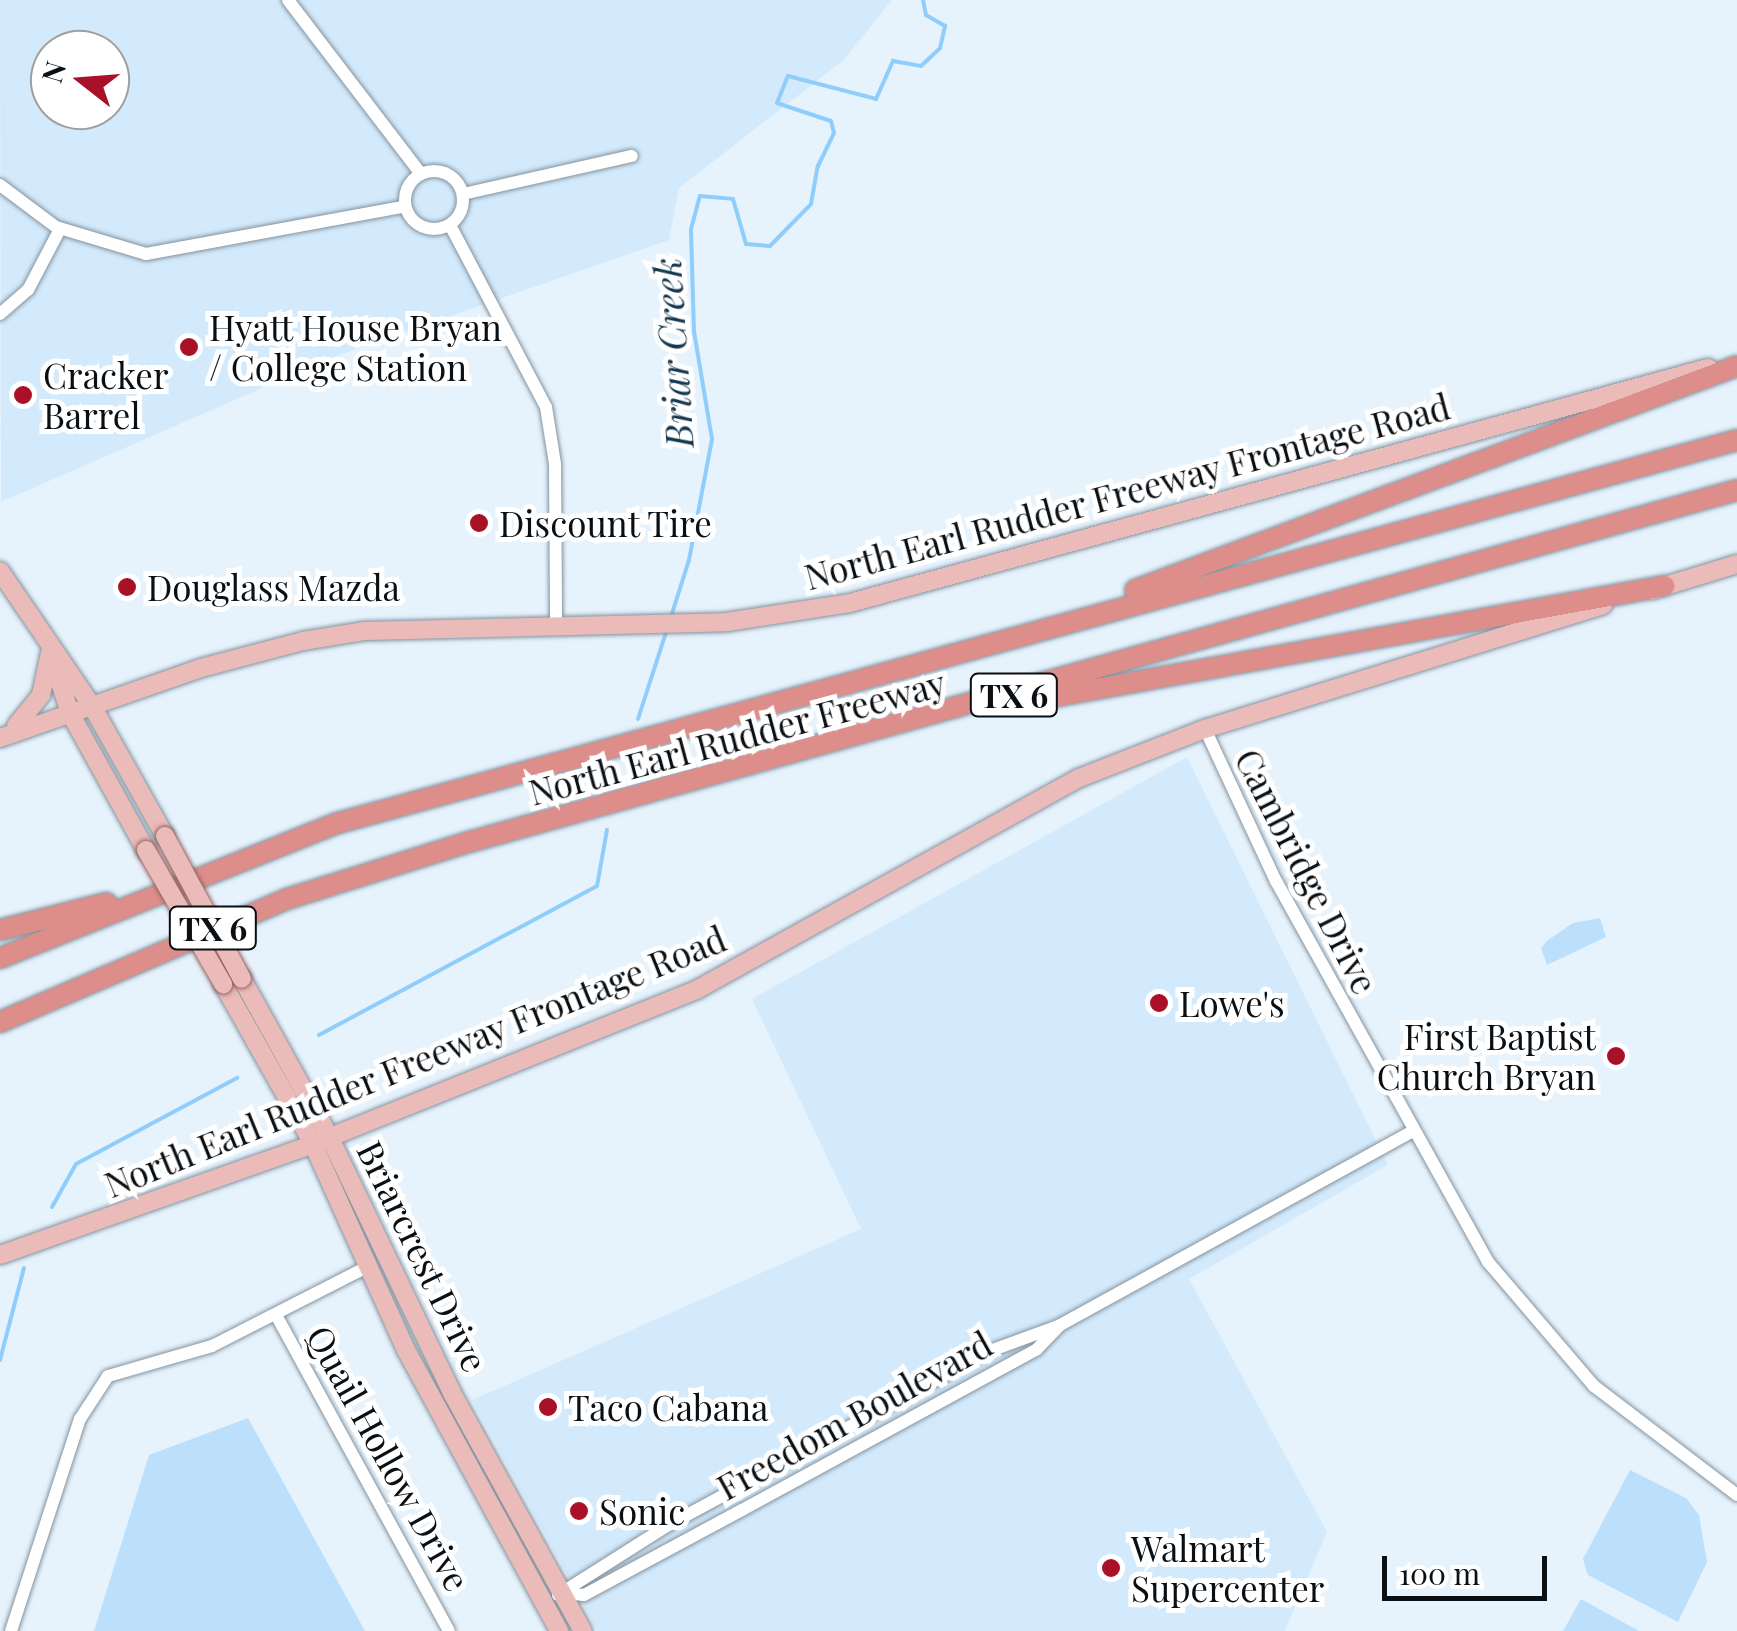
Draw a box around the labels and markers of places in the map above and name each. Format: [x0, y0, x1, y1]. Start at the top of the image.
place label: Hyatt House Bryan / College Station [209, 306, 502, 388]
marker: Hyatt House Bryan / College Station [178, 336, 200, 358]
place label: Cracker Barrel [43, 354, 169, 436]
marker: Cracker Barrel [12, 384, 34, 406]
place label: Discount Tire [499, 502, 713, 544]
marker: Discount Tire [468, 512, 490, 534]
place label: Douglass Mazda [147, 566, 400, 608]
marker: Douglass Mazda [116, 576, 138, 598]
place label: Lowe's [1179, 982, 1285, 1024]
marker: Lowe's [1148, 992, 1170, 1014]
place label: First Baptist Church Bryan [1377, 1015, 1596, 1097]
marker: First Baptist Church Bryan [1605, 1045, 1627, 1067]
place label: Taco Cabana [568, 1386, 769, 1428]
marker: Taco Cabana [537, 1396, 559, 1418]
place label: Sonic [599, 1490, 685, 1532]
marker: Sonic [568, 1500, 590, 1522]
place label: Walmart Supercenter [1131, 1527, 1324, 1609]
marker: Walmart Supercenter [1100, 1557, 1122, 1579]

